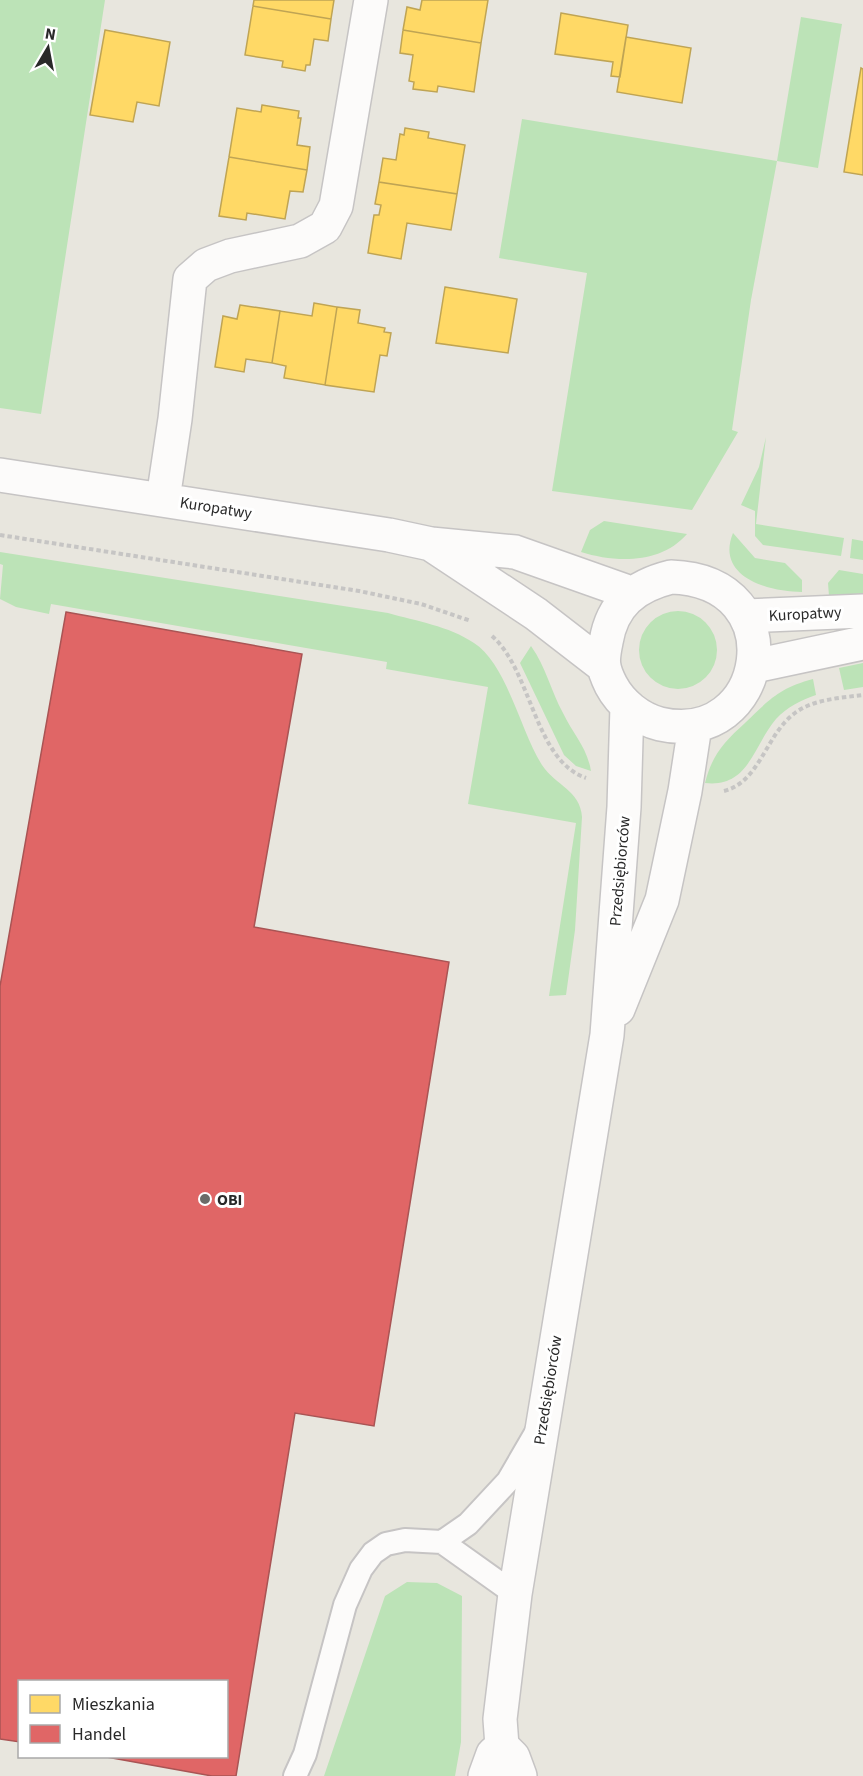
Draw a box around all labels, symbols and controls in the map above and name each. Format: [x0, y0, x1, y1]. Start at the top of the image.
north arrow [18, 18, 78, 78]
text: N [43, 22, 58, 46]
street label: Kuropatwy [178, 491, 254, 525]
street label: Kuropatwy [768, 601, 842, 627]
street label: Przedsiębiorców [604, 815, 636, 927]
place label: OBI [217, 1189, 242, 1211]
marker: OBI [198, 1192, 212, 1206]
street label: Przedsiębiorców [528, 1333, 568, 1446]
legend [18, 1680, 228, 1758]
text: Mieszkania [72, 1692, 155, 1717]
text: Handel [72, 1722, 126, 1747]

